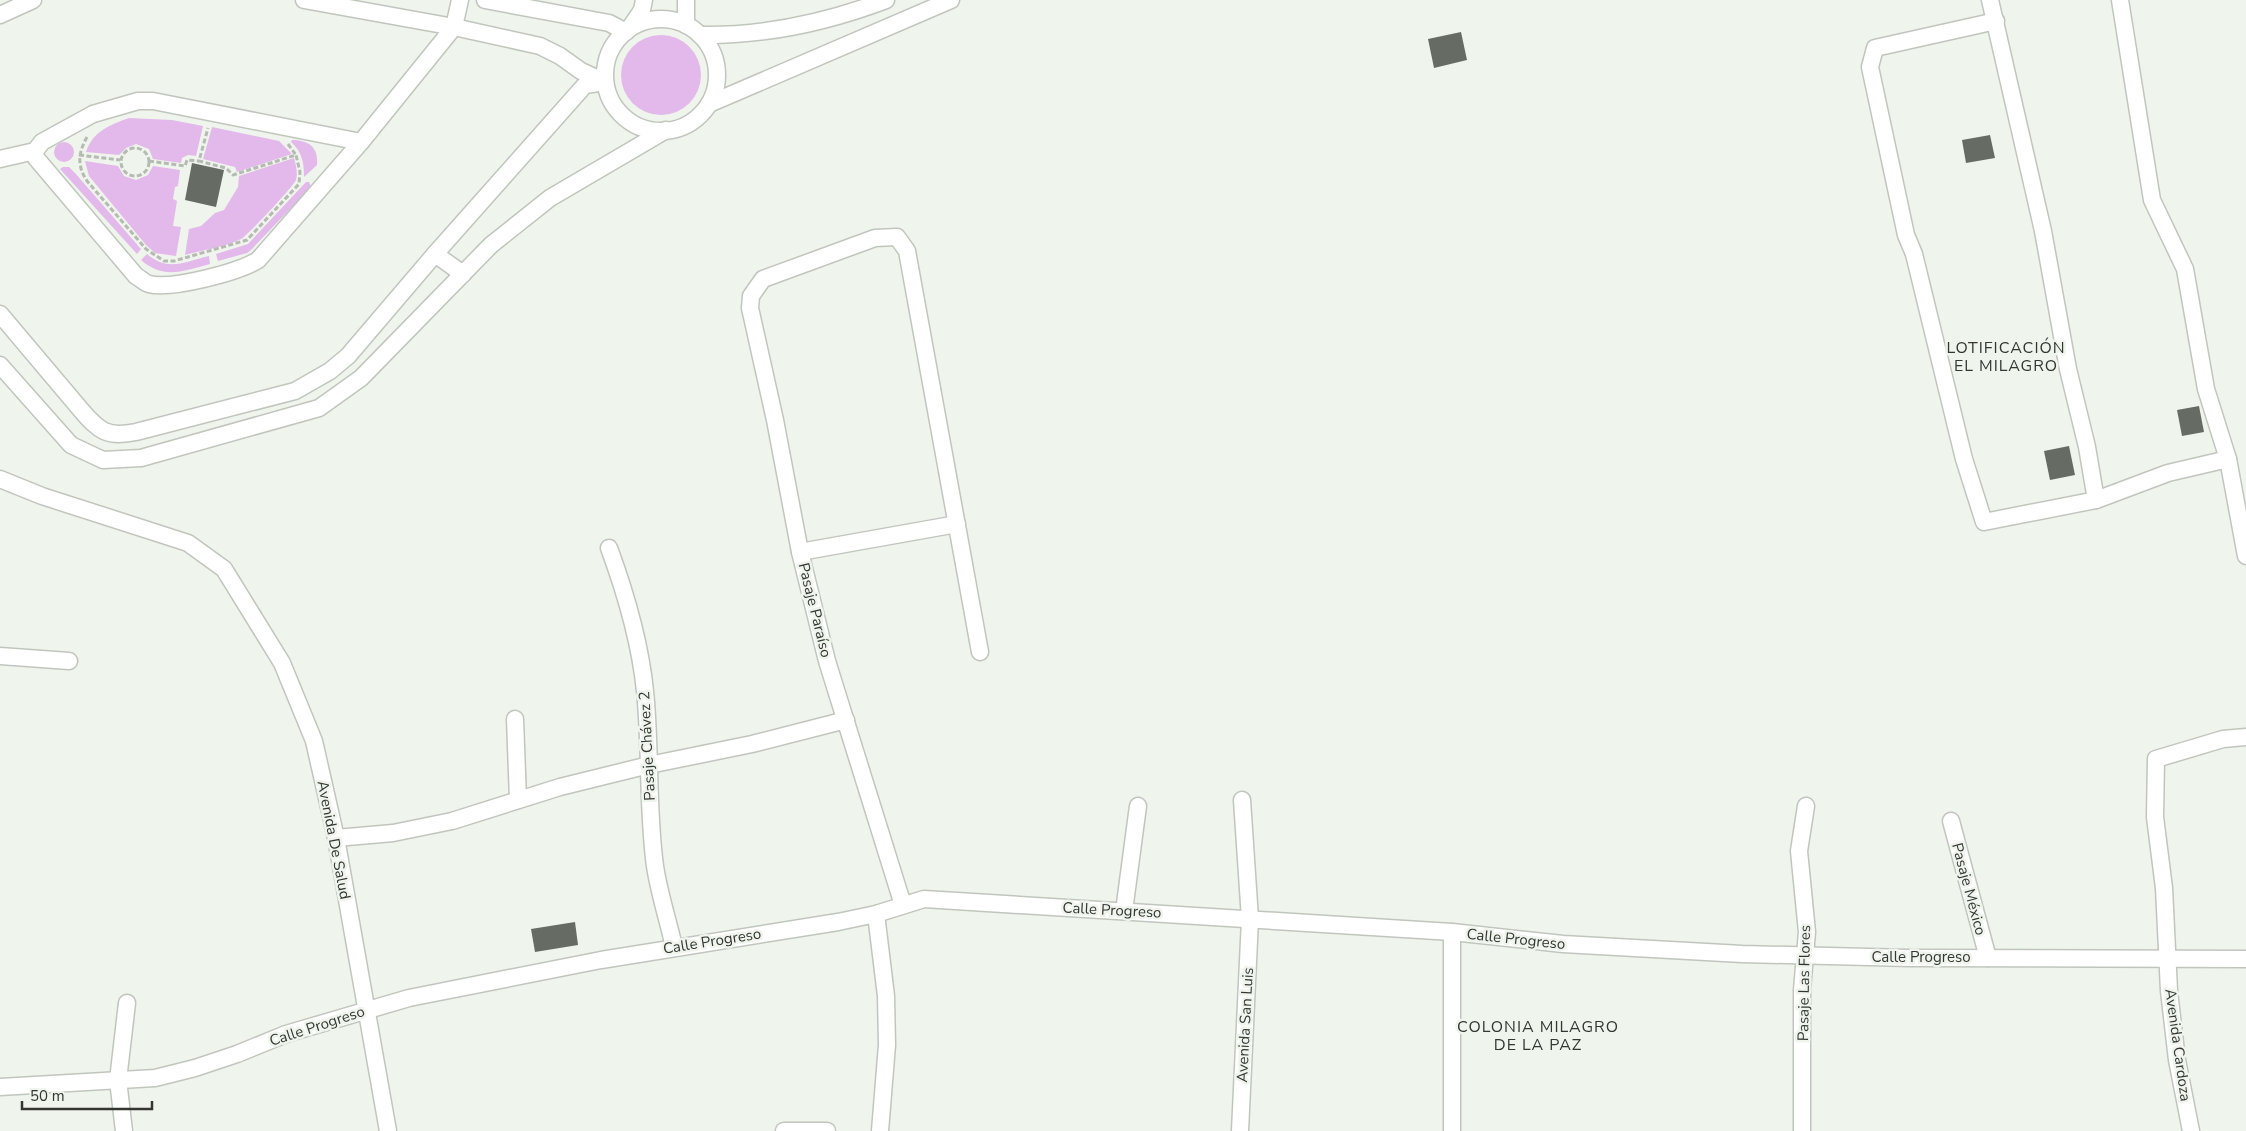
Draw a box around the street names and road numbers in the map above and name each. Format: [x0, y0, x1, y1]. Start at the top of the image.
street label: Pasaje Paraíso [794, 561, 836, 659]
street label: Pasaje Chávez 2 [634, 691, 660, 801]
street label: Avenida De Salud [313, 779, 355, 901]
street label: Pasaje México [1947, 841, 1991, 937]
street label: Calle Progreso [1062, 897, 1162, 923]
street label: Calle Progreso [662, 923, 762, 959]
street label: Calle Progreso [1466, 924, 1566, 954]
street label: Pasaje Las Flores [1793, 925, 1815, 1041]
street label: Calle Progreso [1872, 947, 1971, 967]
street label: Avenida San Luis [1232, 967, 1258, 1083]
street label: Avenida Cardoza [2160, 987, 2196, 1103]
street label: Calle Progreso [267, 1001, 367, 1051]

